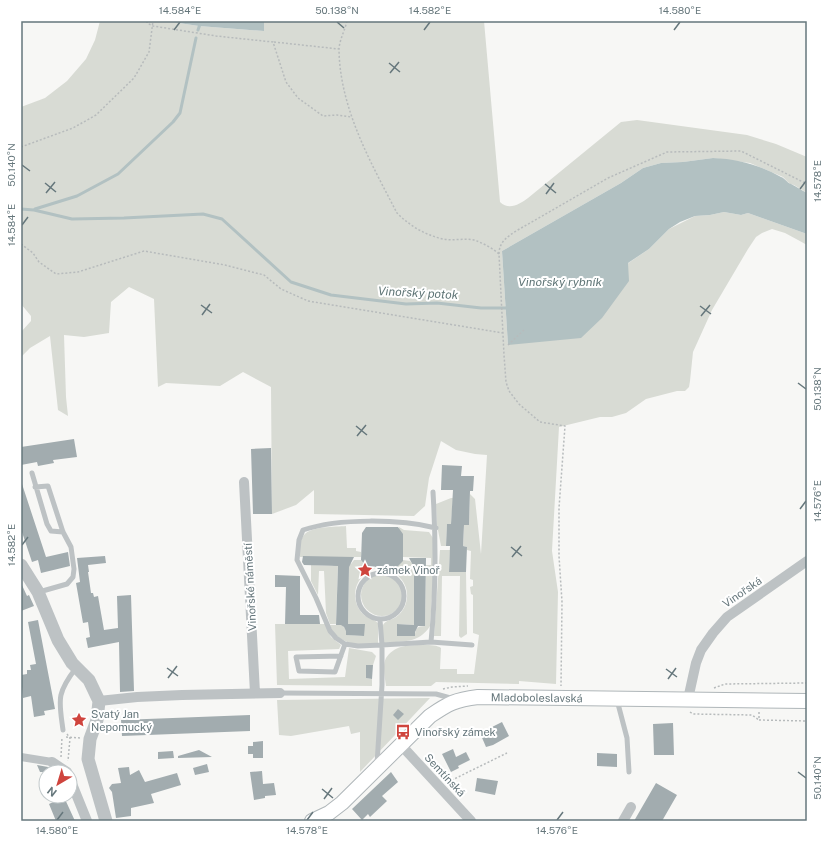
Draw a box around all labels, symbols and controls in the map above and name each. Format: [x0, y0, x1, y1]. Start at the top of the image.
text: 14.584°E [159, 4, 201, 16]
text: 50.138°N [315, 4, 359, 16]
text: 14.582°E [409, 4, 451, 16]
text: 14.580°E [659, 4, 701, 16]
text: 50.140°N [5, 143, 17, 187]
text: 14.578°E [811, 160, 823, 202]
text: 14.584°E [5, 204, 17, 246]
water label: Vinořský rybník [518, 275, 602, 289]
water label: Vinořský potok [378, 284, 459, 302]
text: 50.138°N [811, 367, 823, 411]
text: 14.576°E [811, 480, 823, 522]
text: 14.582°E [5, 524, 17, 566]
street label: Vinořské náměstí [242, 543, 258, 631]
place icon: zámek Vinoř [356, 561, 374, 579]
place label: zámek Vinoř [377, 564, 441, 576]
street label: Vinořská [720, 574, 764, 610]
street label: Mladoboleslavská [491, 691, 583, 704]
place label: Svatý Jan Nepomucký [91, 708, 152, 733]
place icon: Svatý Jan Nepomucký [70, 711, 88, 729]
bus stop icon: Vinořský zámek [394, 723, 412, 741]
place label: Vinořský zámek [415, 726, 496, 738]
street label: Semtínská [422, 751, 468, 799]
text: 50.140°N [811, 756, 823, 800]
north arrow [38, 764, 78, 804]
text: N [45, 785, 59, 799]
text: 14.580°E [36, 824, 78, 836]
text: 14.578°E [286, 824, 328, 836]
text: 14.576°E [536, 824, 578, 836]

